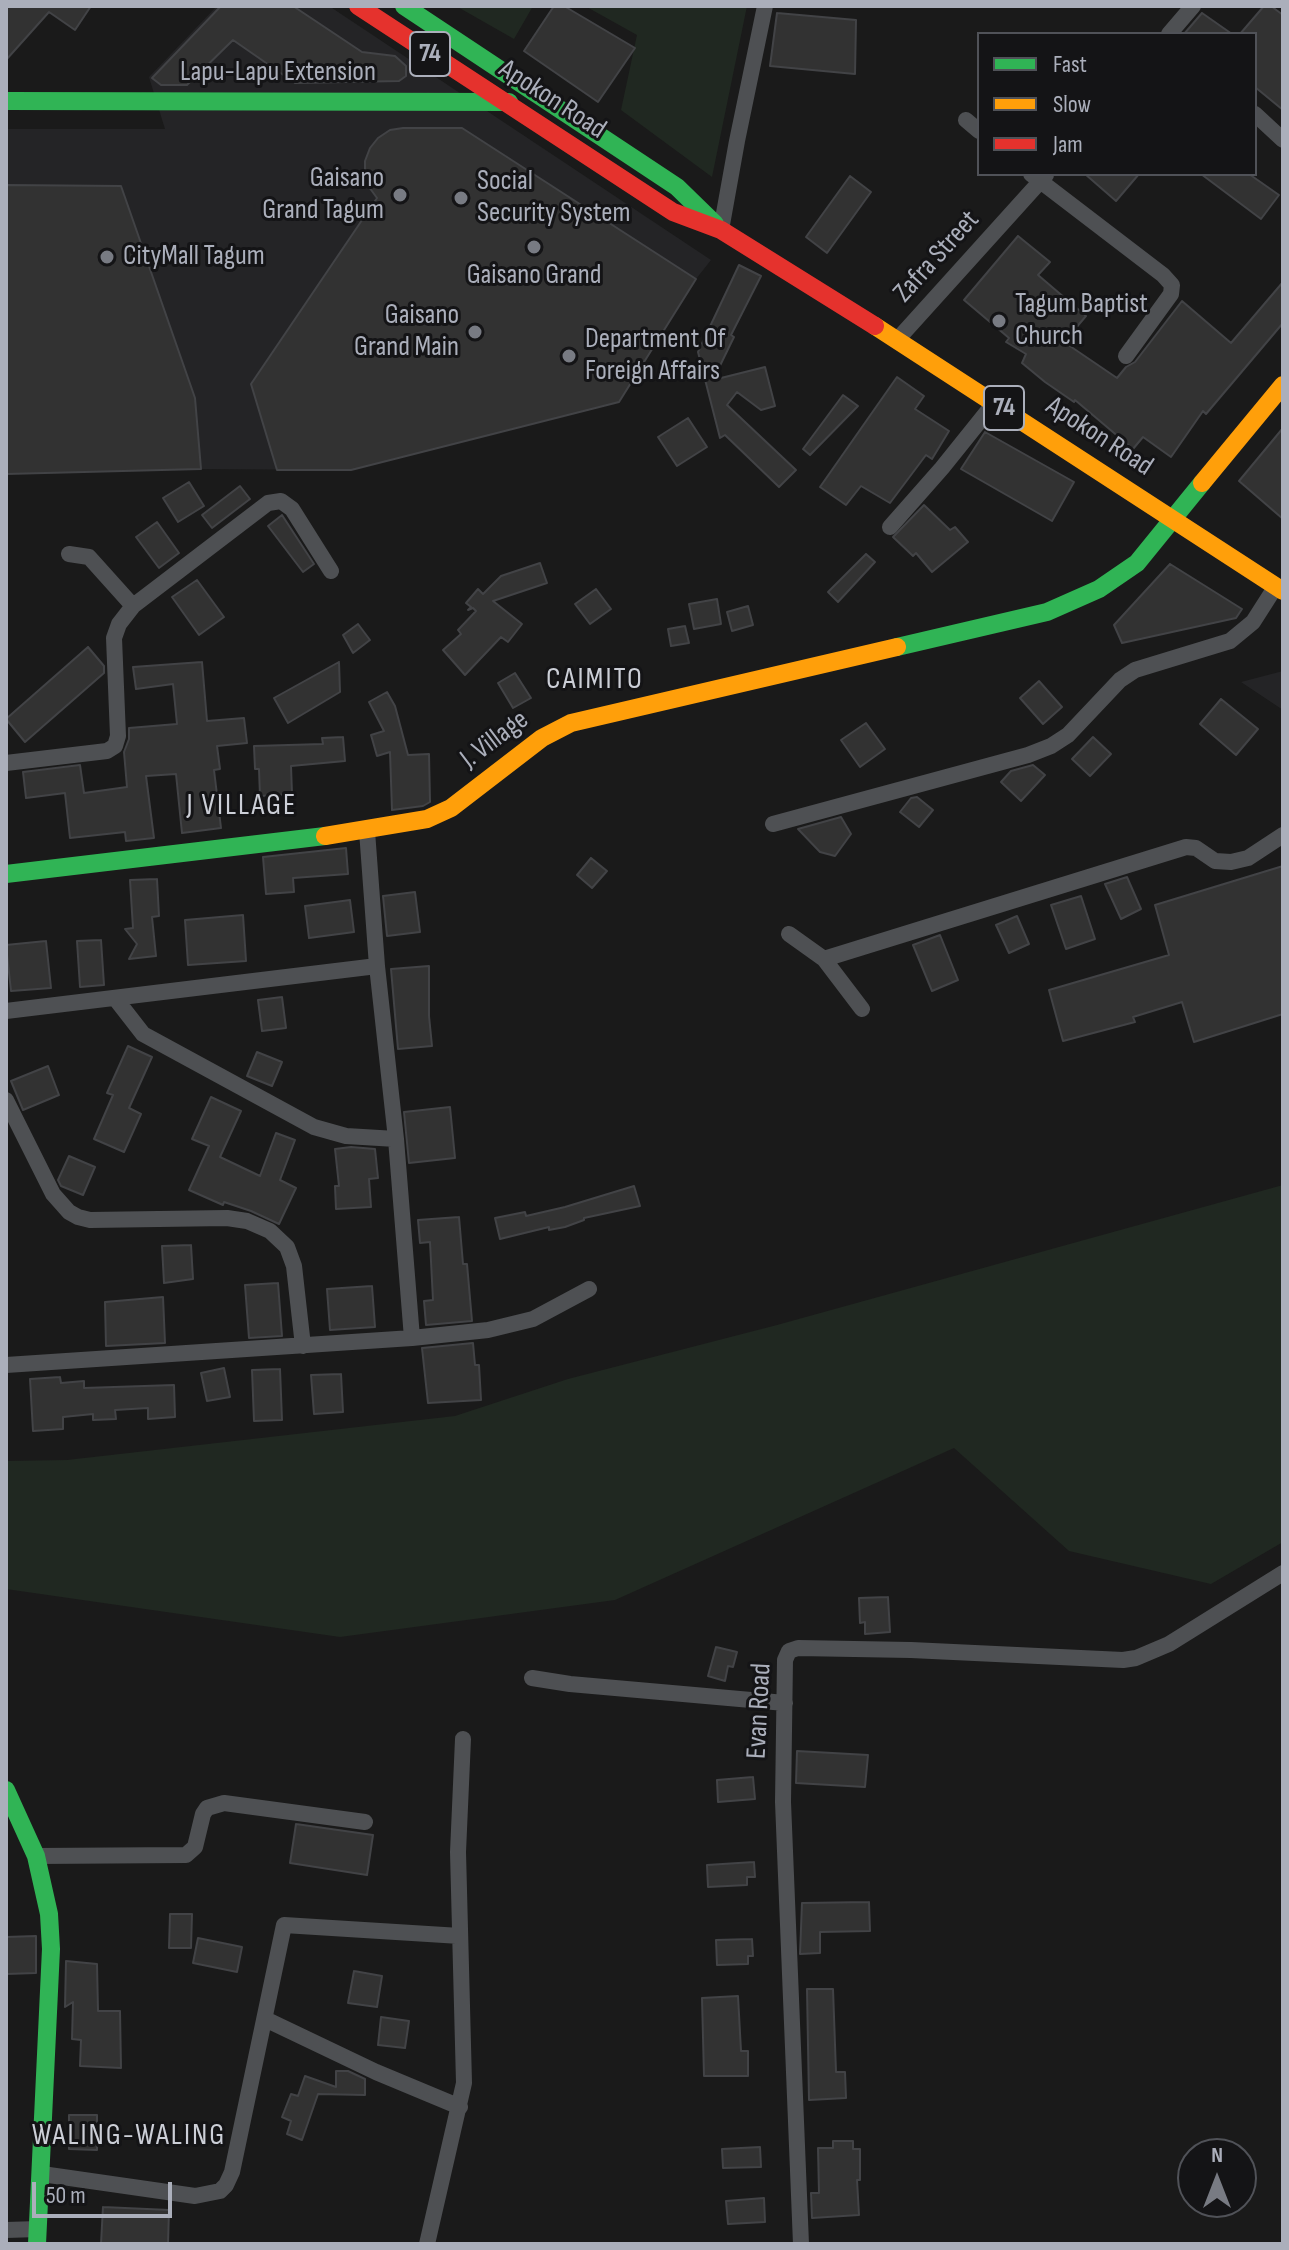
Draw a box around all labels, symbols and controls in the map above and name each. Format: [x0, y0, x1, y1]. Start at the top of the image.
road number: 74 [410, 32, 450, 76]
legend [977, 32, 1257, 176]
text: Fast [1053, 50, 1087, 79]
street label: Apokon Road [492, 53, 612, 147]
street label: Lapu-Lapu Extension [180, 56, 376, 90]
text: Slow [1053, 90, 1091, 119]
text: Jam [1053, 130, 1083, 159]
place label: Gaisano Grand Tagum [262, 162, 384, 228]
place label: Social Security System [477, 165, 631, 231]
marker: Gaisano Grand Tagum [391, 186, 409, 204]
marker: Social Security System [452, 189, 470, 207]
street label: Zafra Street [887, 204, 987, 310]
marker: Gaisano Grand [525, 238, 543, 256]
place label: CityMall Tagum [123, 240, 265, 274]
marker: CityMall Tagum [98, 248, 116, 266]
place label: Gaisano Grand [467, 259, 601, 293]
place label: Tagum Baptist Church [1015, 288, 1148, 354]
place label: Gaisano Grand Main [354, 299, 459, 365]
marker: Tagum Baptist Church [990, 312, 1008, 330]
marker: Gaisano Grand Main [466, 323, 484, 341]
place label: Department Of Foreign Affairs [585, 323, 726, 389]
marker: Department Of Foreign Affairs [560, 347, 578, 365]
road number: 74 [984, 386, 1024, 430]
street label: Apokon Road [1039, 390, 1159, 484]
district label: CAIMITO [546, 662, 644, 698]
street label: J. Village [454, 704, 536, 776]
district label: J VILLAGE [187, 788, 297, 824]
street label: Evan Road [741, 1662, 779, 1760]
district label: WALING-WALING [32, 2118, 226, 2154]
north arrow [1177, 2138, 1257, 2218]
text: N [1211, 2142, 1223, 2169]
scale bar [36, 2166, 176, 2216]
text: 50 m [46, 2181, 86, 2210]

